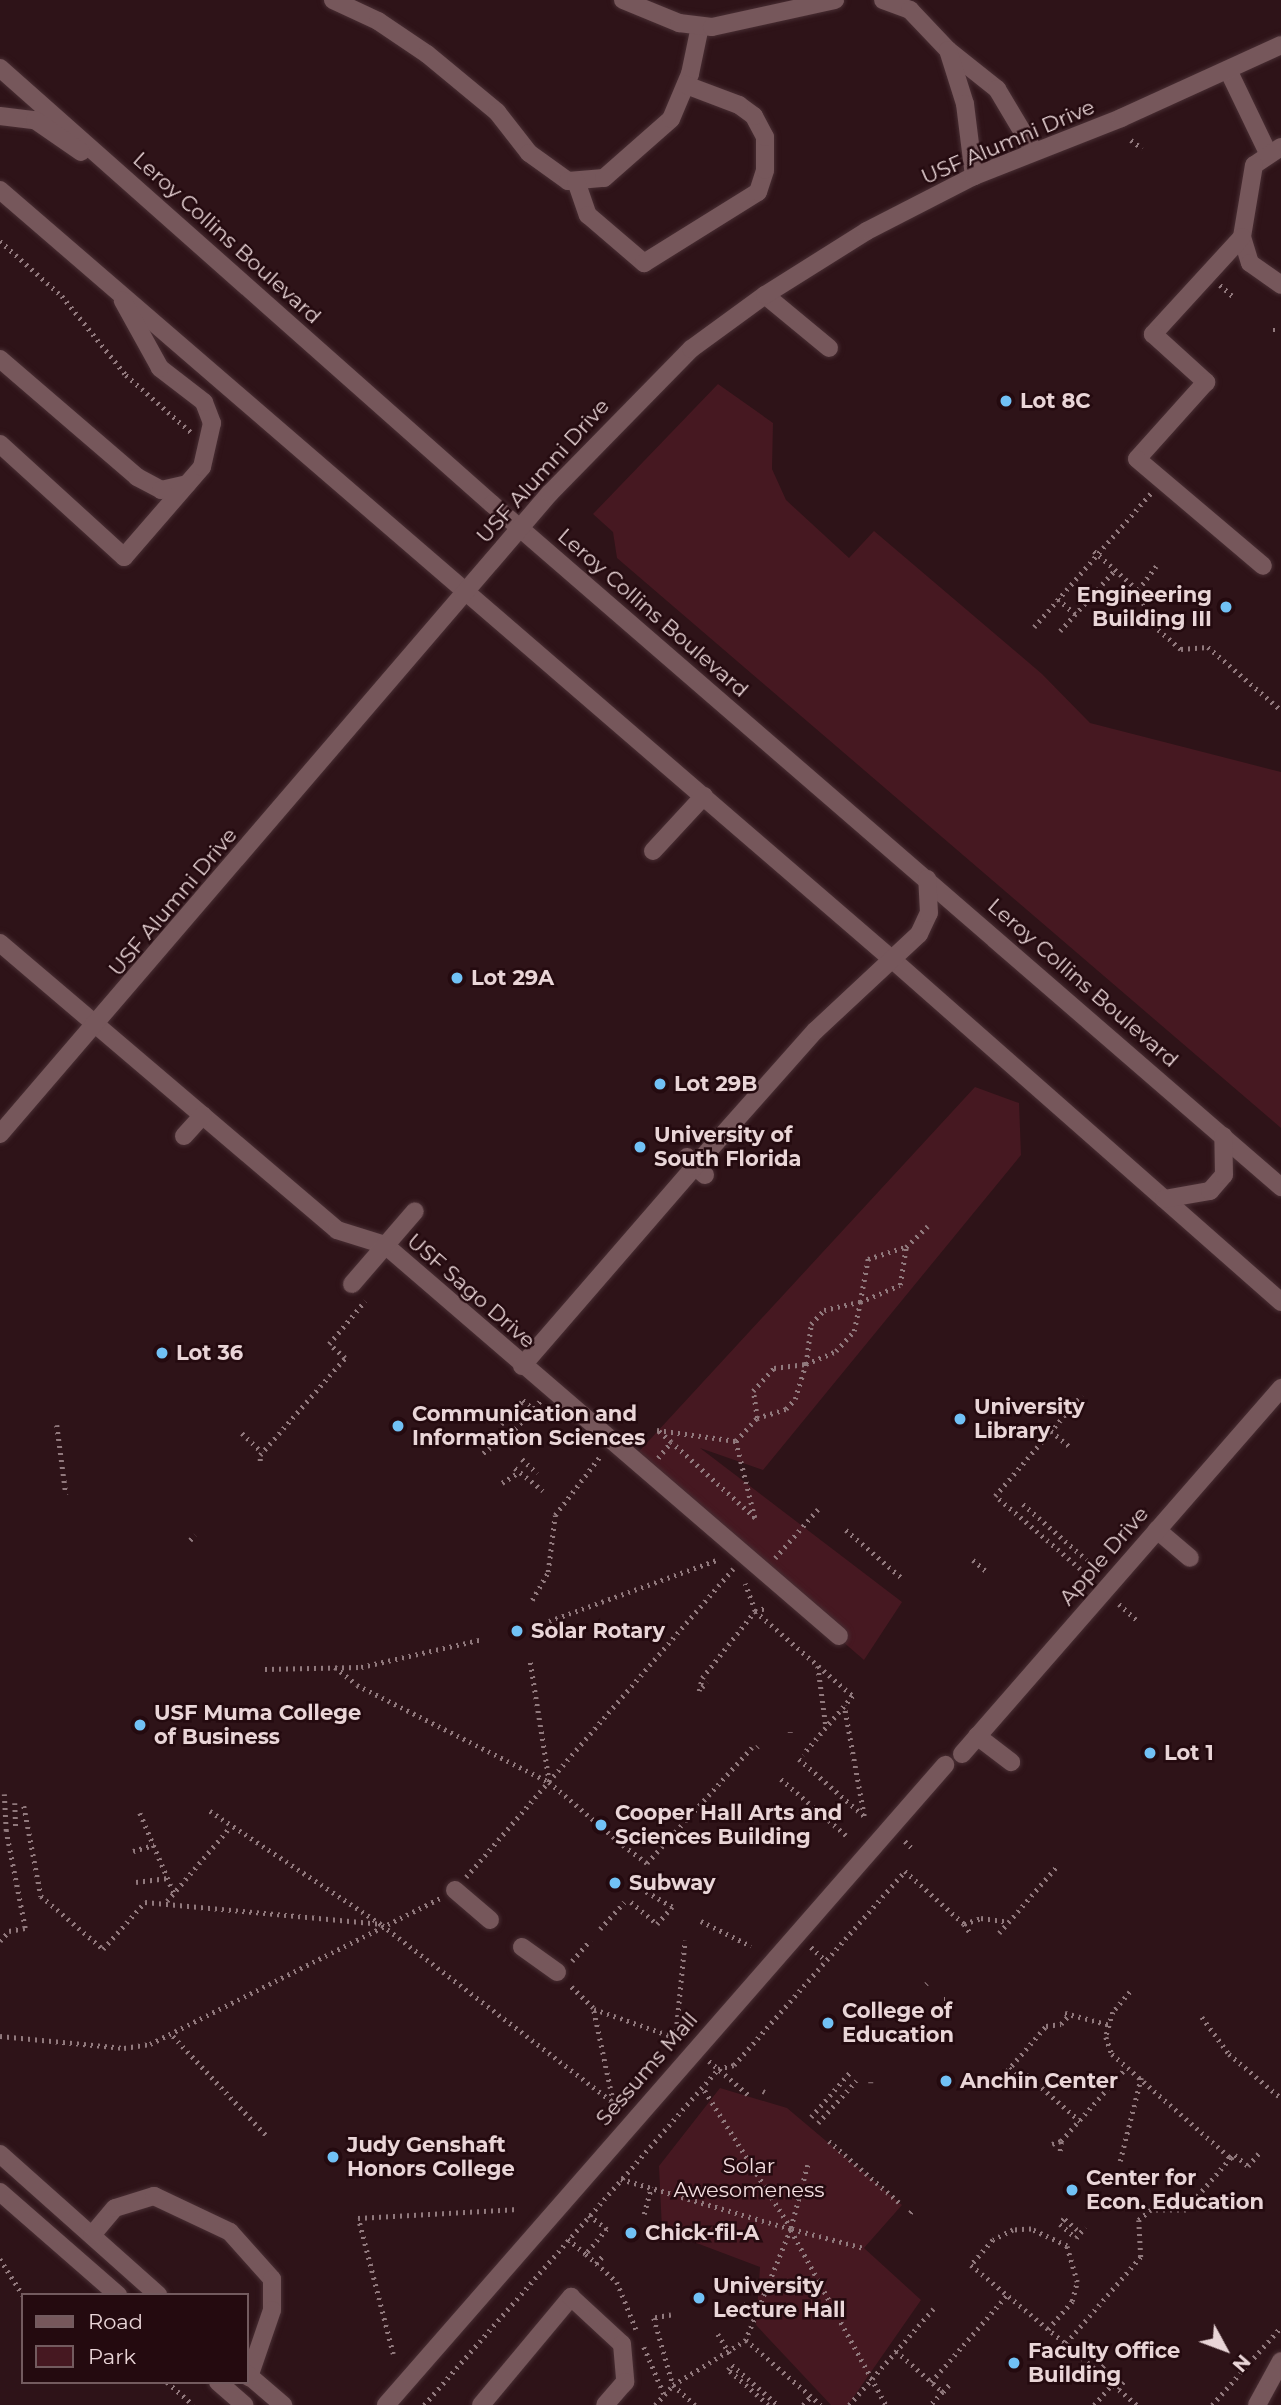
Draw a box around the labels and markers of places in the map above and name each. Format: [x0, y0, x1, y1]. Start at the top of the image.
place label: Lot 8C [1020, 388, 1091, 414]
marker: Lot 8C [998, 393, 1014, 409]
place label: Engineering Building III [1077, 582, 1212, 632]
marker: Engineering Building III [1218, 599, 1234, 615]
place label: Lot 29A [471, 965, 554, 991]
marker: Lot 29A [449, 970, 465, 986]
place label: Lot 29B [674, 1071, 757, 1097]
marker: Lot 29B [652, 1076, 668, 1092]
place label: University of South Florida [654, 1122, 801, 1172]
marker: University of South Florida [632, 1139, 648, 1155]
place label: Lot 36 [176, 1340, 243, 1366]
marker: Lot 36 [154, 1345, 170, 1361]
place label: University Library [974, 1394, 1085, 1444]
place label: Communication and Information Sciences [412, 1401, 645, 1451]
marker: University Library [952, 1411, 968, 1427]
marker: Communication and Information Sciences [390, 1418, 406, 1434]
place label: Solar Rotary [531, 1618, 665, 1644]
marker: Solar Rotary [509, 1623, 525, 1639]
place label: USF Muma College of Business [154, 1700, 361, 1750]
marker: USF Muma College of Business [132, 1717, 148, 1733]
place label: Lot 1 [1164, 1740, 1214, 1766]
marker: Lot 1 [1142, 1745, 1158, 1761]
place label: Cooper Hall Arts and Sciences Building [615, 1800, 842, 1850]
marker: Cooper Hall Arts and Sciences Building [593, 1817, 609, 1833]
place label: Subway [629, 1870, 716, 1896]
marker: Subway [607, 1875, 623, 1891]
place label: College of Education [842, 1998, 954, 2048]
marker: College of Education [820, 2015, 836, 2031]
place label: Anchin Center [960, 2068, 1118, 2094]
marker: Anchin Center [938, 2073, 954, 2089]
place label: Judy Genshaft Honors College [347, 2132, 515, 2182]
marker: Judy Genshaft Honors College [325, 2149, 341, 2165]
place label: Center for Econ. Education [1086, 2165, 1264, 2215]
marker: Center for Econ. Education [1064, 2182, 1080, 2198]
place label: Chick-fil-A [645, 2220, 759, 2246]
marker: Chick-fil-A [623, 2225, 639, 2241]
place label: University Lecture Hall [713, 2273, 846, 2323]
marker: University Lecture Hall [691, 2290, 707, 2306]
place label: Faculty Office Building [1028, 2338, 1180, 2388]
marker: Faculty Office Building [1006, 2355, 1022, 2371]

